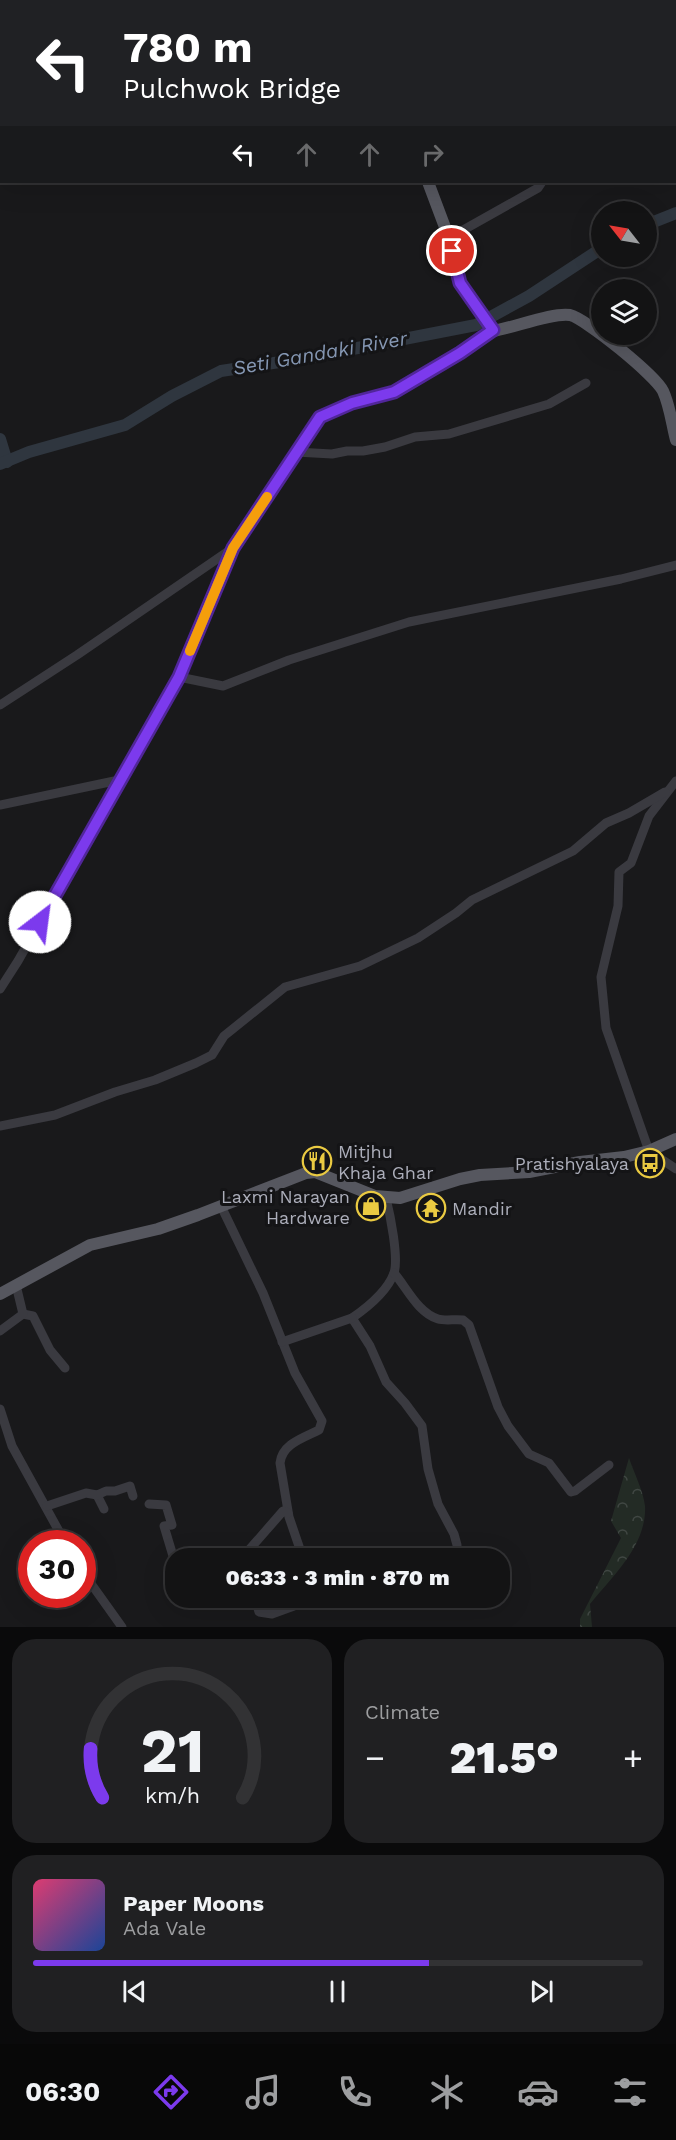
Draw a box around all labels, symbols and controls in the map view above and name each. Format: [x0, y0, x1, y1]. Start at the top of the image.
text: 780 m [123, 23, 253, 72]
icon: left [24, 24, 102, 102]
text: Pulchwok Bridge [123, 73, 341, 105]
icon: left [227, 138, 260, 171]
icon: ahead [290, 138, 323, 171]
icon: ahead [353, 138, 386, 171]
icon: right [416, 138, 449, 171]
north arrow [591, 201, 657, 267]
map controls [591, 201, 657, 345]
pin [426, 225, 477, 276]
icon: arrive [435, 234, 468, 267]
button: layers [591, 279, 657, 345]
water label: Seti Gandaki River [231, 326, 410, 380]
position arrow [8, 890, 72, 954]
place label: Mitjhu Khaja Ghar [338, 1141, 434, 1183]
restaurant icon: Mitjhu Khaja Ghar [301, 1145, 333, 1177]
bus stop icon: Pratishyalaya [634, 1147, 666, 1179]
place label: Pratishyalaya [515, 1153, 629, 1174]
place label: Laxmi Narayan Hardware [221, 1186, 350, 1228]
shop icon: Laxmi Narayan Hardware [355, 1190, 387, 1222]
temple icon: Mandir [415, 1192, 447, 1224]
place label: Mandir [452, 1198, 512, 1219]
speed limit sign: 30 [18, 1530, 96, 1608]
text: 06:33 · 3 min · 870 m [225, 1565, 450, 1590]
text: Climate [365, 1700, 440, 1724]
text: 21 [140, 1714, 204, 1787]
text: 21.5° [449, 1731, 559, 1784]
text: − [365, 1738, 385, 1777]
text: + [623, 1738, 643, 1777]
text: km/h [144, 1783, 200, 1808]
text: Paper Moons [123, 1891, 264, 1916]
text: Ada Vale [123, 1916, 206, 1940]
icon: previous [118, 1975, 151, 2008]
icon: pause [321, 1975, 354, 2008]
icon: next [525, 1975, 558, 2008]
icon: directions [150, 2071, 192, 2113]
icon: music [242, 2071, 284, 2113]
icon: phone [334, 2071, 376, 2113]
icon: climate [426, 2071, 468, 2113]
icon: car [517, 2071, 559, 2113]
icon: filters [609, 2071, 651, 2113]
text: 06:30 [25, 2076, 100, 2108]

